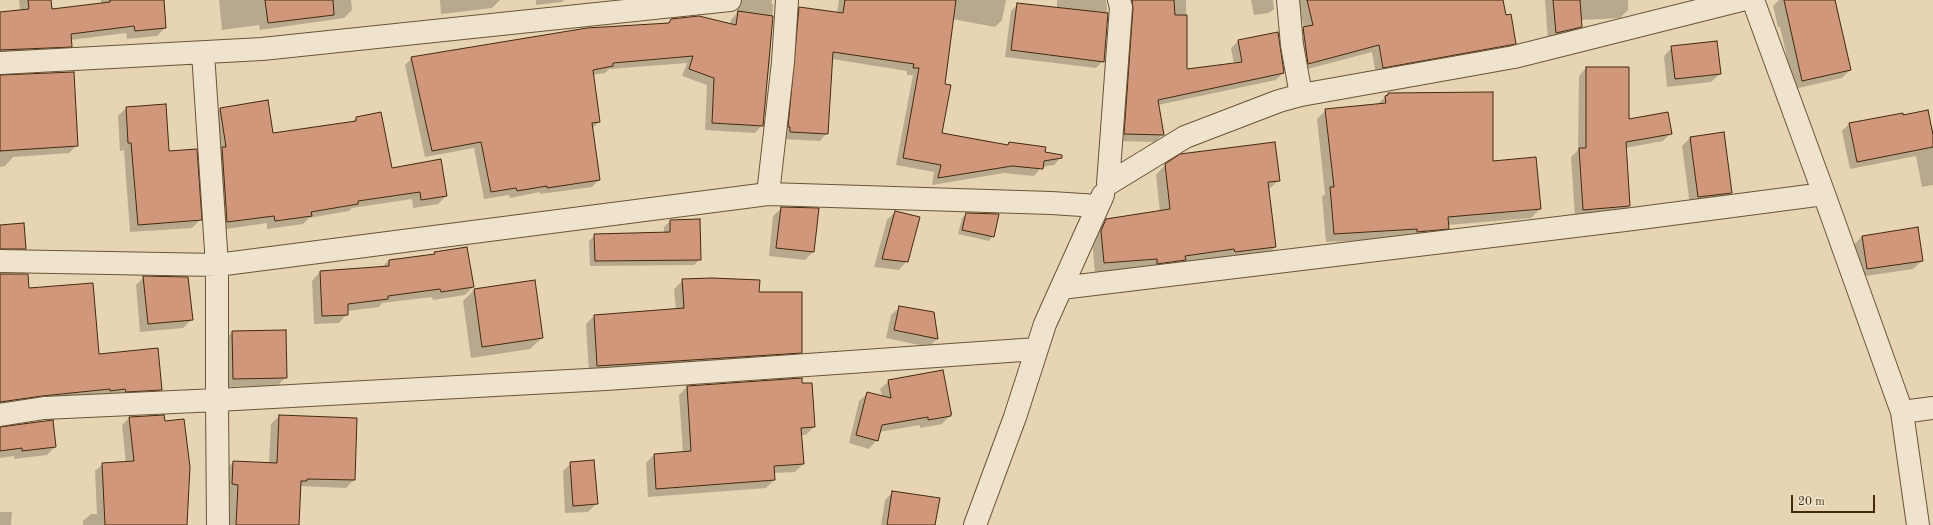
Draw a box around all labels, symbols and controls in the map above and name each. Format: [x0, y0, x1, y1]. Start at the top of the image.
scale bar [1793, 487, 1877, 513]
text: 20 m [1798, 496, 1825, 508]

